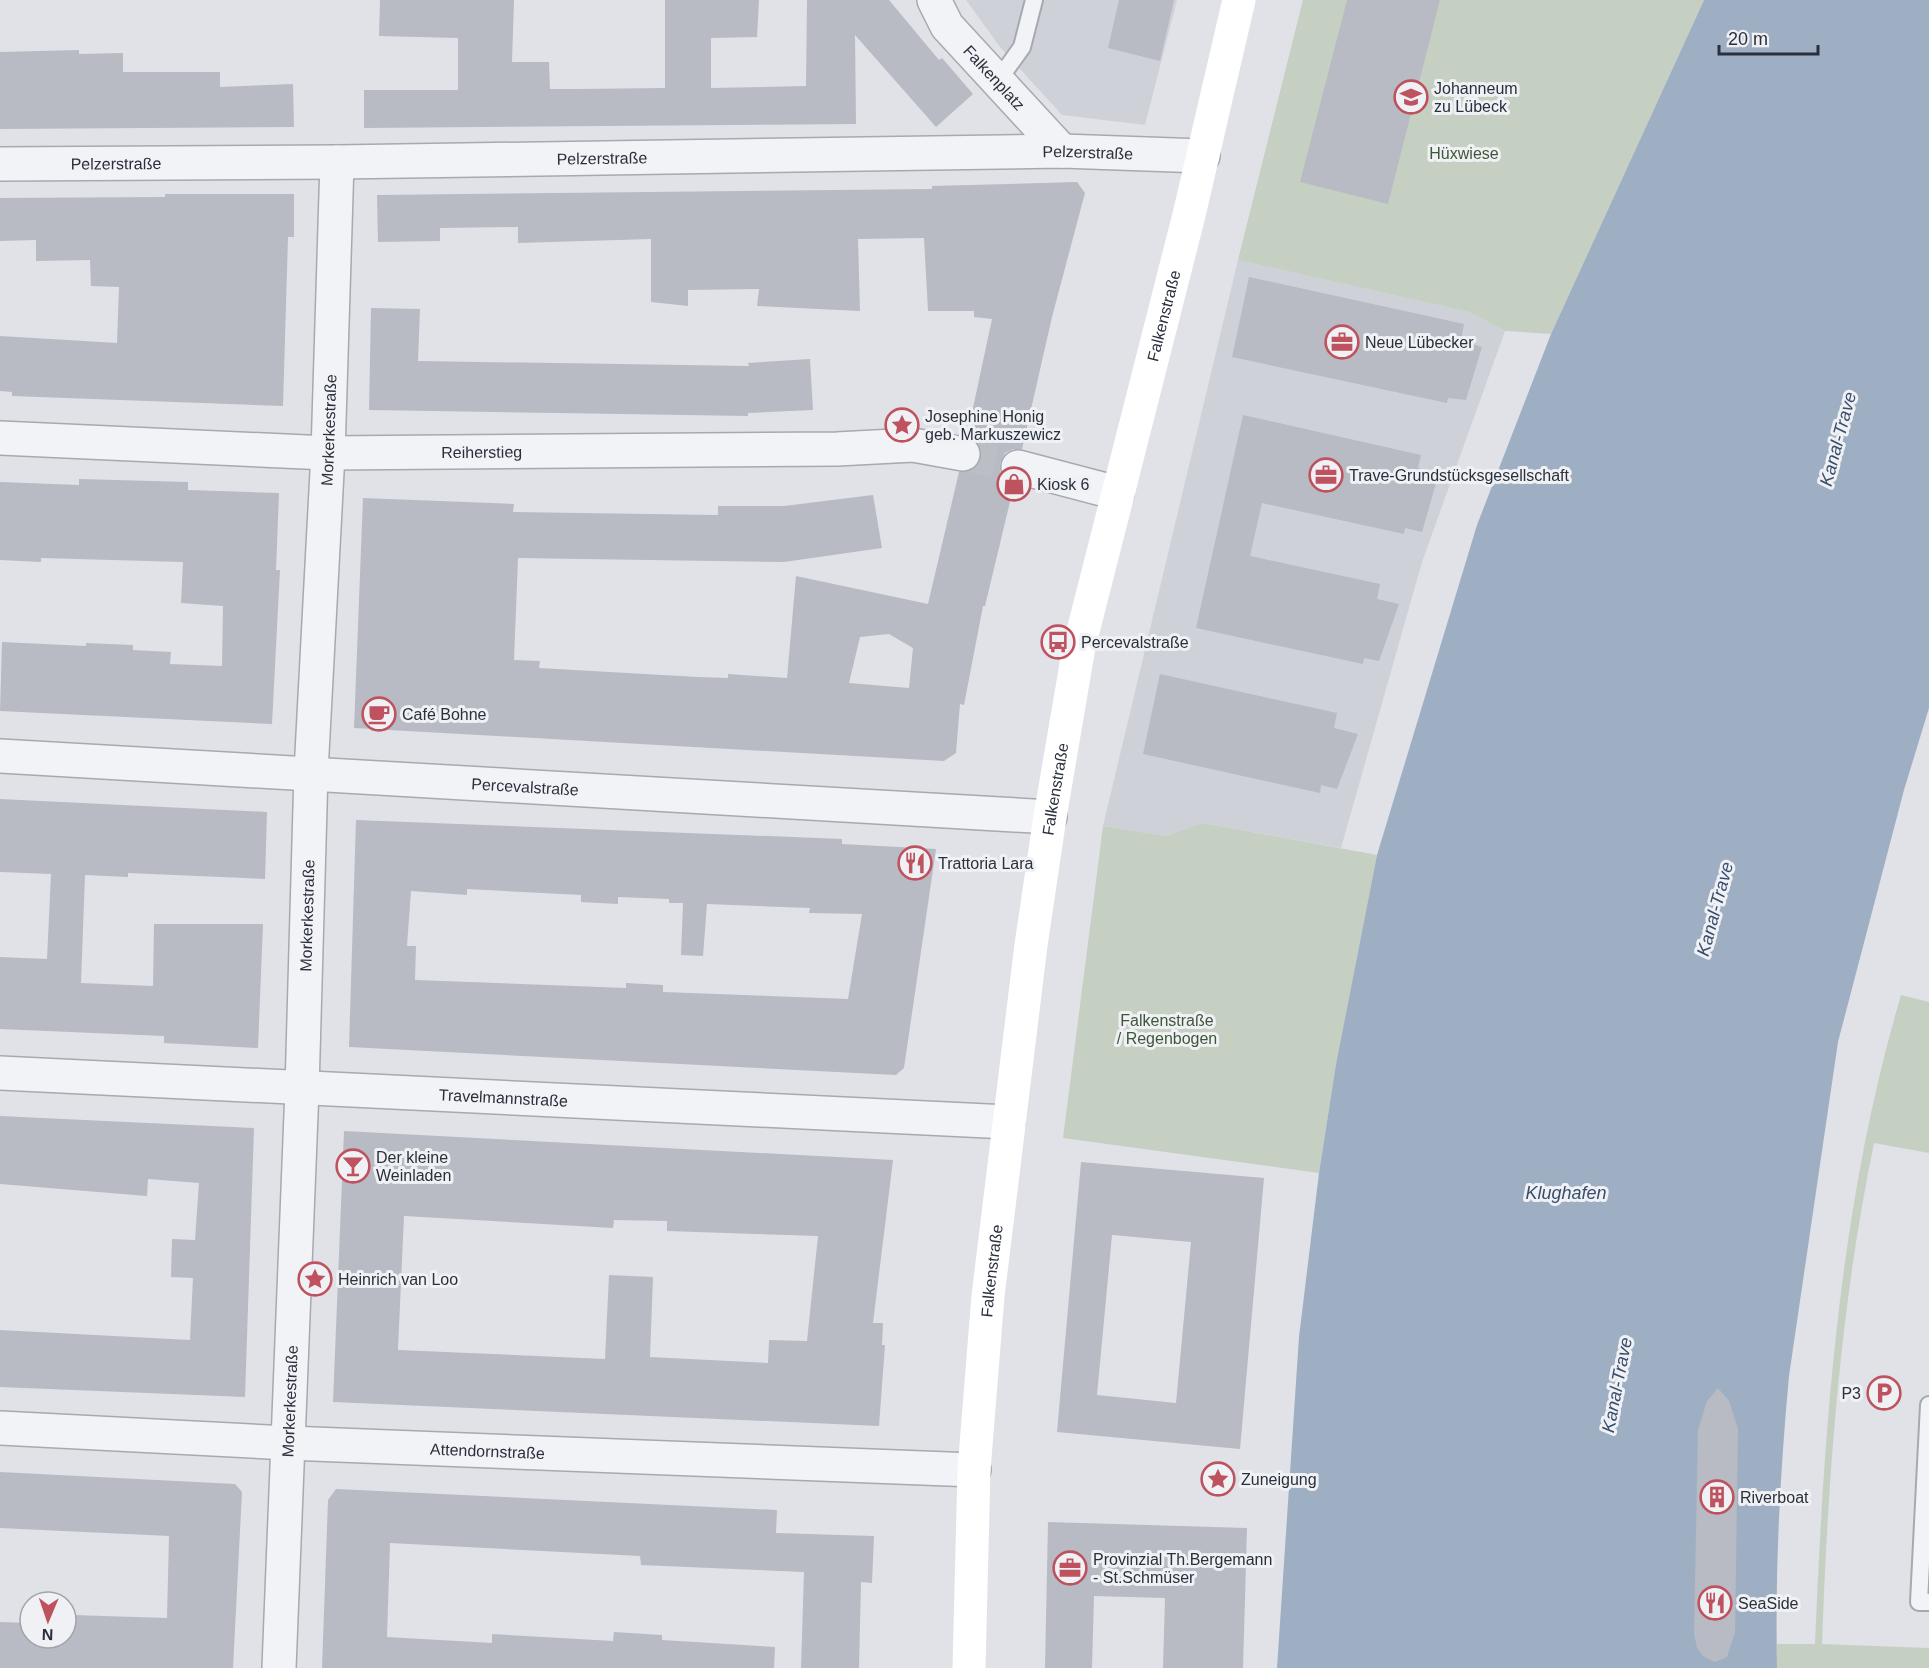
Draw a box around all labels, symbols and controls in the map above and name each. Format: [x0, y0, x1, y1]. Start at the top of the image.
scale bar [1719, 18, 1818, 56]
text: 20 m [1728, 29, 1768, 49]
street label: Falkenplatz [960, 42, 1028, 113]
school or university icon: Johanneum zu Lübeck [1393, 79, 1429, 115]
place label: Johanneum zu Lübeck [1434, 80, 1518, 115]
street label: Pelzerstraße [1042, 142, 1134, 162]
park label: Hüxwiese [1429, 145, 1499, 162]
street label: Pelzerstraße [556, 149, 648, 167]
street label: Pelzerstraße [71, 155, 162, 172]
street label: Falkenstraße [1144, 268, 1183, 363]
office icon: Neue Lübecker [1324, 324, 1360, 360]
place label: Neue Lübecker [1365, 334, 1474, 351]
street label: Morkerkestraße [318, 374, 339, 486]
water label: Kanal-Trave [1816, 390, 1860, 488]
place icon: Josephine Honig geb. Markuszewicz [884, 407, 920, 443]
place label: Josephine Honig geb. Markuszewicz [925, 408, 1061, 443]
street label: Reiherstieg [441, 443, 522, 461]
office icon: Trave-Grundstücksgesellschaft [1308, 457, 1344, 493]
shop icon: Kiosk 6 [996, 466, 1032, 502]
place label: Trave-Grundstücksgesellschaft [1349, 467, 1569, 484]
place label: Kiosk 6 [1037, 476, 1090, 493]
bus stop icon: Percevalstraße [1040, 624, 1076, 660]
place label: Percevalstraße [1081, 634, 1189, 651]
cafe icon: Café Bohne [361, 696, 397, 732]
place label: Café Bohne [402, 706, 487, 723]
street label: Falkenstraße [1039, 741, 1071, 836]
street label: Percevalstraße [471, 775, 579, 798]
restaurant icon: Trattoria Lara [897, 845, 933, 881]
place label: Trattoria Lara [938, 855, 1034, 872]
street label: Morkerkestraße [297, 859, 317, 972]
water label: Kanal-Trave [1693, 860, 1737, 958]
park label: Falkenstraße / Regenbogen [1117, 1012, 1217, 1047]
street label: Travelmannstraße [438, 1086, 568, 1109]
bar icon: Der kleine Weinladen [335, 1148, 371, 1184]
place label: Der kleine Weinladen [376, 1149, 451, 1184]
water label: Klughafen [1525, 1183, 1607, 1203]
street label: Falkenstraße [978, 1223, 1005, 1318]
place icon: Heinrich van Loo [297, 1261, 333, 1297]
place label: Heinrich van Loo [338, 1271, 458, 1288]
water label: Kanal-Trave [1598, 1336, 1636, 1434]
street label: Morkerkestraße [279, 1345, 300, 1458]
parking icon: P3 [1866, 1375, 1902, 1411]
place label: P3 [1841, 1385, 1861, 1402]
street label: Attendornstraße [430, 1440, 545, 1462]
place icon: Zuneigung [1200, 1461, 1236, 1497]
place label: Zuneigung [1241, 1471, 1317, 1488]
building icon: Riverboat [1699, 1479, 1735, 1515]
place label: Riverboat [1740, 1489, 1809, 1506]
office icon: Provinzial Th.Bergemann - St.Schmüser [1052, 1550, 1088, 1586]
place label: Provinzial Th.Bergemann - St.Schmüser [1093, 1551, 1272, 1586]
restaurant icon: SeaSide [1697, 1585, 1733, 1621]
north arrow [18, 1590, 78, 1650]
place label: SeaSide [1738, 1595, 1799, 1612]
text: N [41, 1626, 54, 1643]

